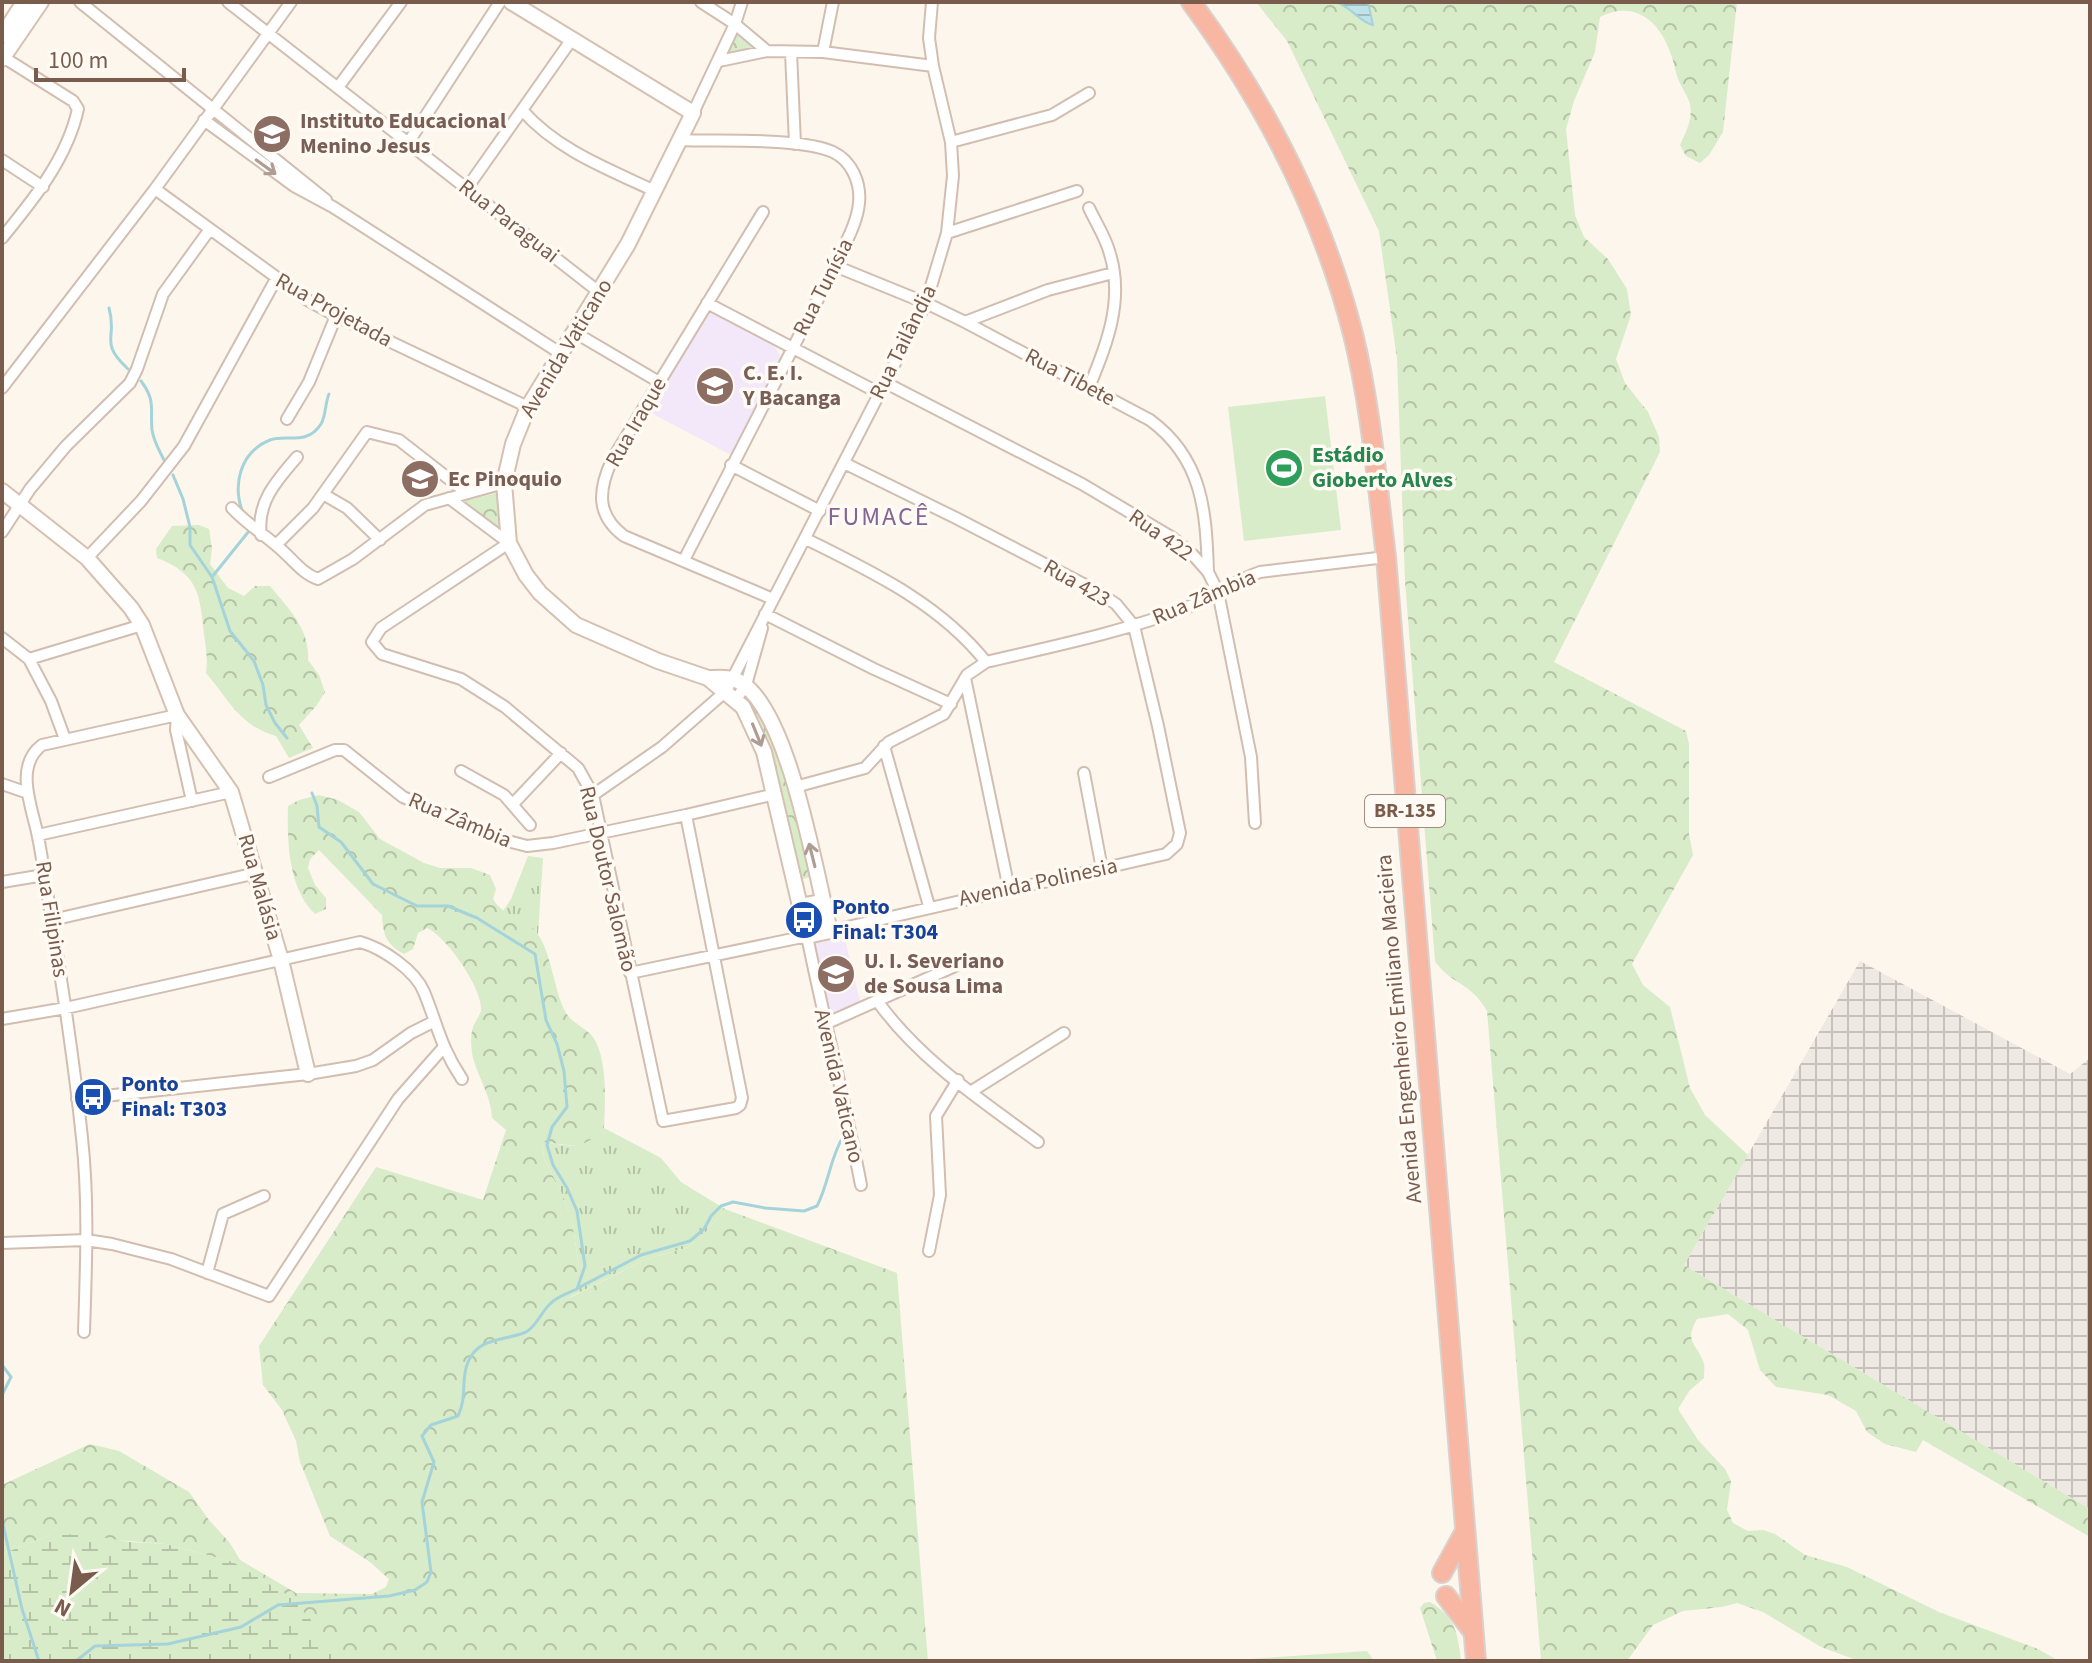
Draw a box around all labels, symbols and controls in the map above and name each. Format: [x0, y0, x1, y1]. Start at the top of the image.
scale bar [36, 32, 184, 82]
text: 100 m [48, 43, 108, 78]
place label: Instituto Educacional Menino Jesus [300, 105, 507, 162]
school or university icon: Instituto Educacional Menino Jesus [251, 113, 293, 155]
one-way arrow [255, 159, 277, 176]
street label: Rua Paraguai [452, 171, 566, 271]
street label: Rua Tunísia [785, 233, 861, 341]
street label: Rua Projetada [270, 265, 398, 355]
street label: Avenida Vaticano [512, 272, 620, 424]
street label: Rua Tailândia [861, 279, 945, 405]
street label: Rua Tibete [1019, 340, 1121, 414]
place label: C. E. I. Y Bacanga [742, 357, 841, 414]
school or university icon: C. E. I. Y Bacanga [694, 365, 736, 407]
street label: Rua Iraque [597, 371, 675, 473]
place label: Estádio Gioberto Alves [1312, 439, 1453, 496]
sports icon: Estádio Gioberto Alves [1263, 447, 1305, 489]
school or university icon: Ec Pinoquio [399, 458, 441, 500]
place label: Ec Pinoquio [448, 463, 562, 495]
district label: FUMACÊ [828, 498, 930, 535]
street label: Rua 422 [1122, 501, 1200, 569]
street label: Rua 423 [1037, 551, 1117, 615]
street label: Rua Zâmbia [1147, 561, 1261, 633]
one-way arrow [751, 723, 766, 747]
street label: Rua Doutor Salomão [571, 783, 645, 975]
street label: Rua Zâmbia [403, 784, 517, 856]
road number: BR-135 [1365, 795, 1445, 827]
street label: Rua Malásia [230, 830, 290, 944]
one-way arrow [803, 843, 818, 869]
street label: Avenida Polinesia [956, 850, 1120, 914]
street label: Avenida Engenheiro Emiliano Macieira [1368, 853, 1430, 1205]
street label: Rua Filipinas [27, 859, 77, 979]
place label: Ponto Final: T304 [832, 891, 939, 948]
bus stop icon: Ponto Final: T304 [783, 899, 825, 941]
place label: U. I. Severiano de Sousa Lima [864, 945, 1004, 1002]
school or university icon: U. I. Severiano de Sousa Lima [815, 953, 857, 995]
street label: Avenida Vaticano [806, 1006, 872, 1166]
place label: Ponto Final: T303 [121, 1068, 227, 1125]
bus stop icon: Ponto Final: T303 [72, 1076, 114, 1118]
north arrow [32, 1551, 112, 1631]
text: N [49, 1590, 77, 1625]

